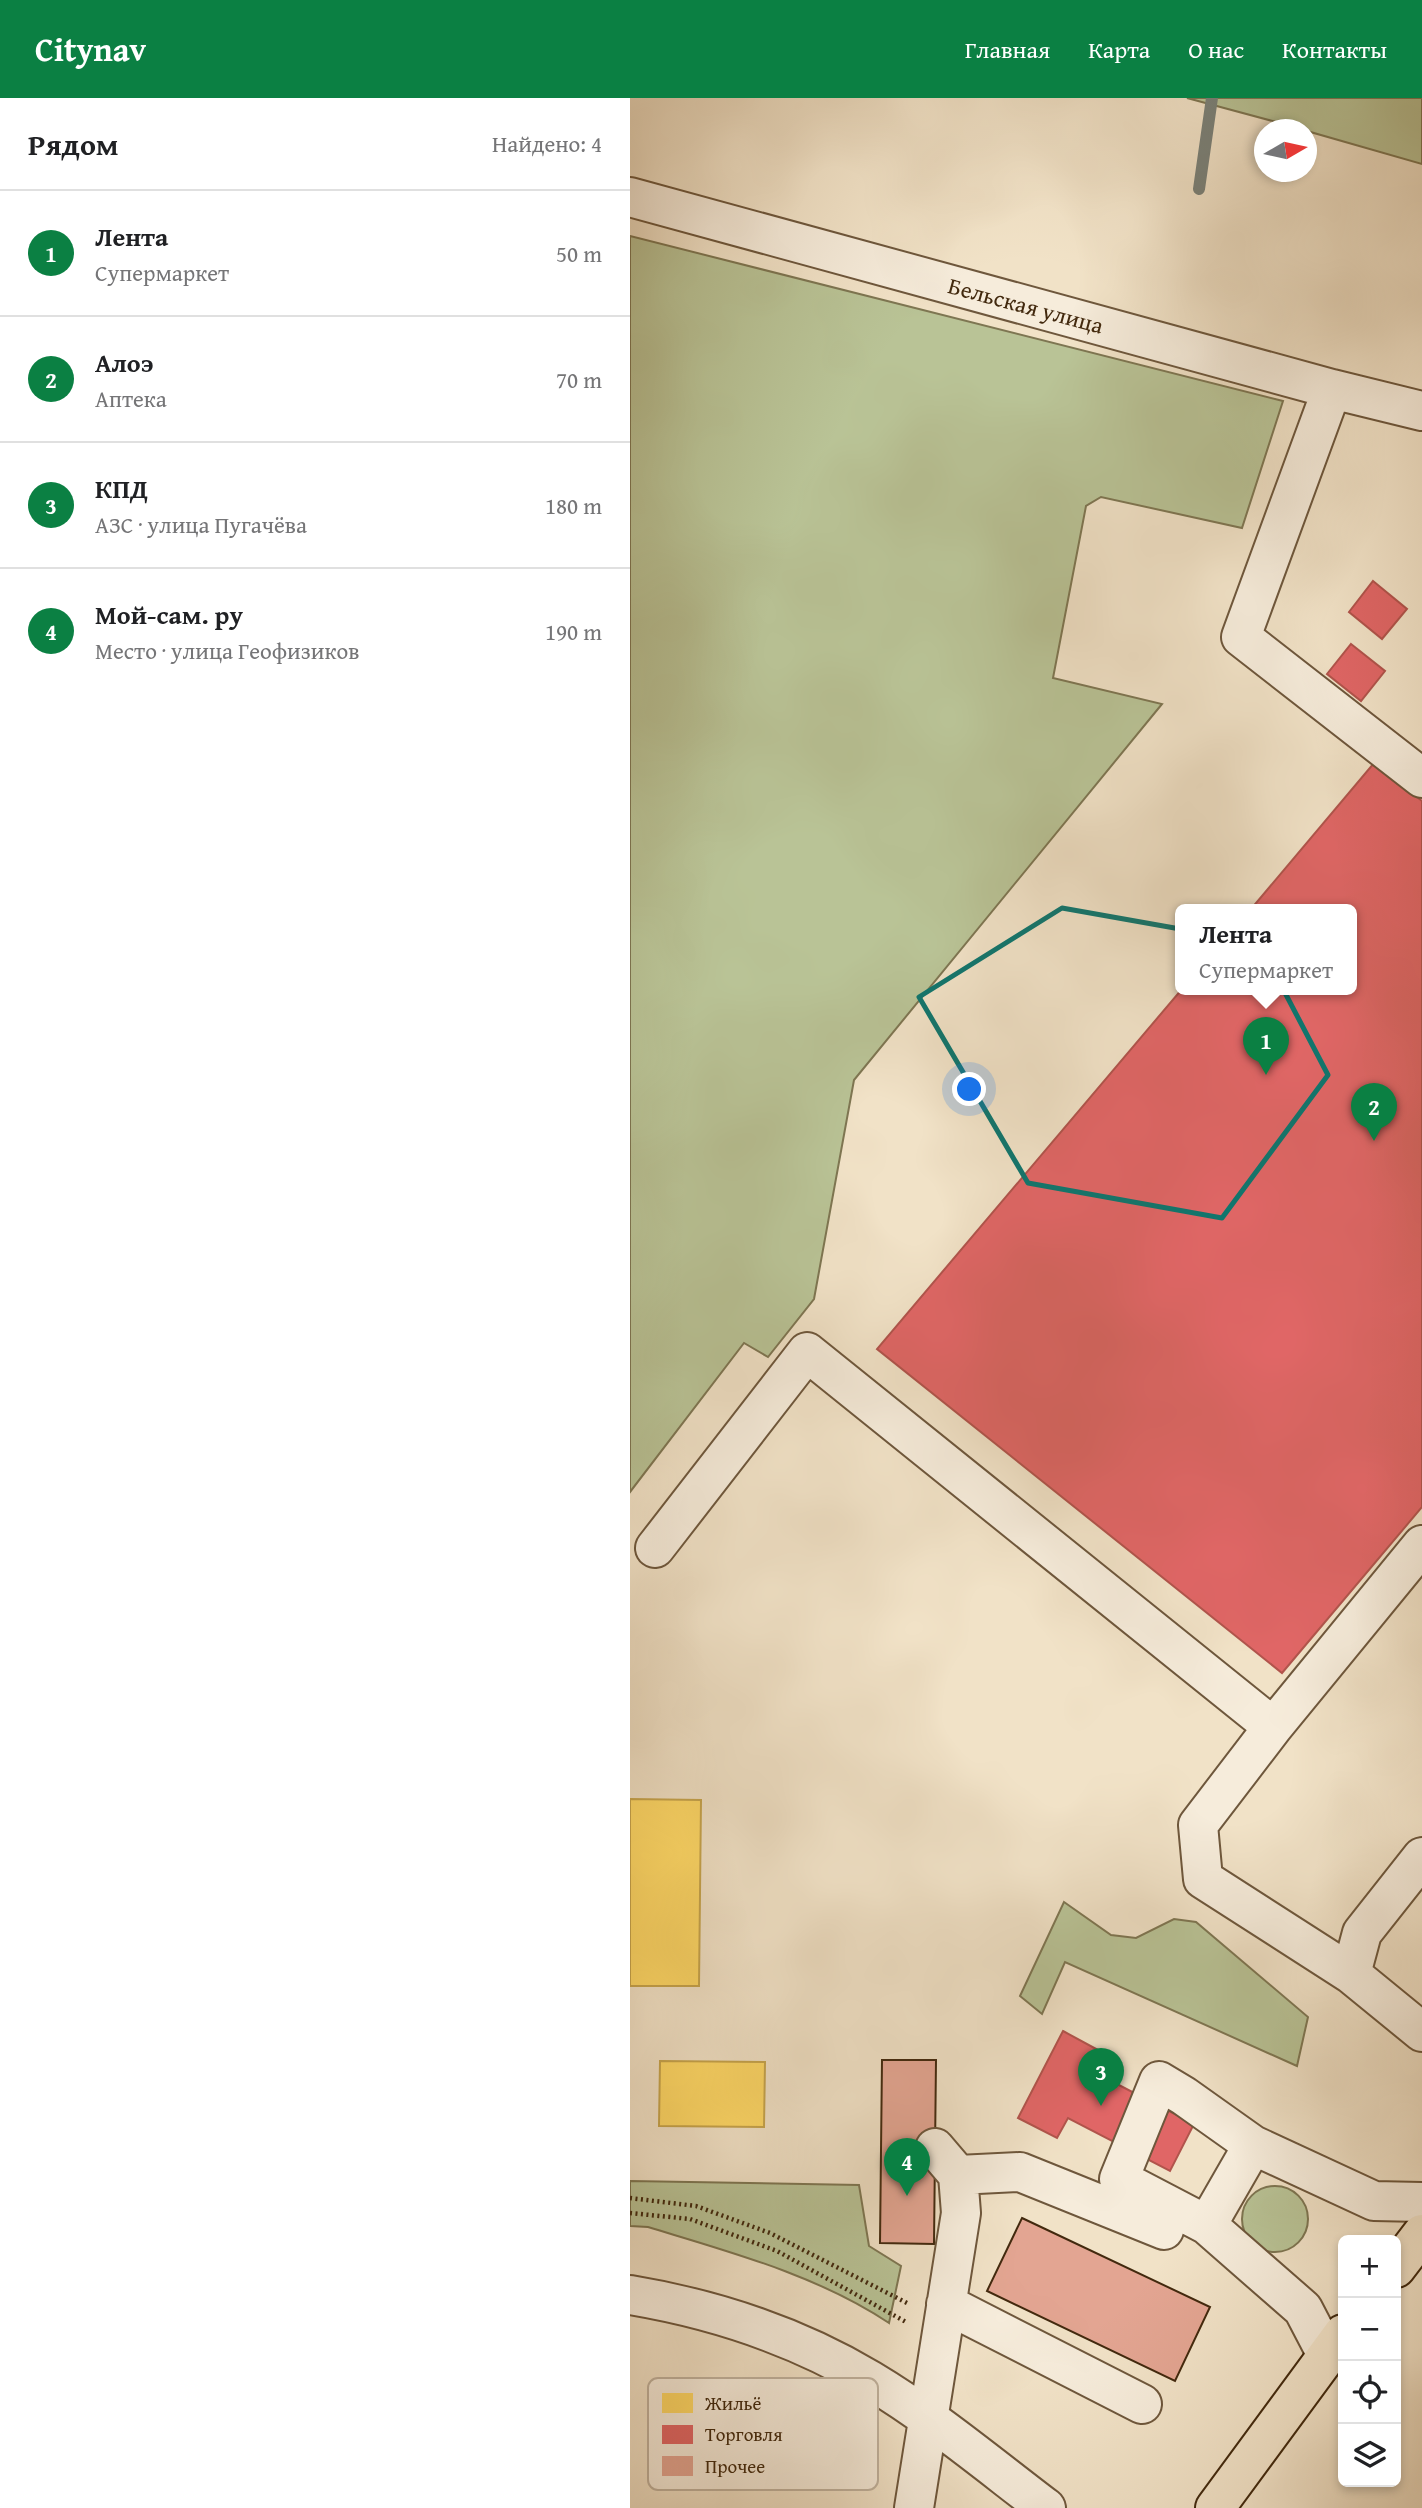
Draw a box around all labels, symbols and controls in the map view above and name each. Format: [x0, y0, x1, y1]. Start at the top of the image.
text: Citynav [35, 25, 146, 73]
text: Главная [965, 32, 1050, 67]
text: Карта [1088, 32, 1150, 67]
text: О нас [1188, 32, 1244, 67]
text: Контакты [1282, 32, 1387, 67]
north arrow [1254, 119, 1317, 182]
text: Рядом [28, 122, 119, 166]
text: Найдено: 4 [492, 127, 602, 160]
text: Лента [95, 217, 168, 256]
text: 1 [45, 237, 57, 270]
text: 50 m [556, 237, 602, 270]
text: Супермаркет [95, 256, 229, 289]
street label: Бельская улица [945, 268, 1107, 342]
text: Алоэ [95, 343, 154, 382]
text: 2 [45, 363, 57, 396]
text: 70 m [556, 363, 602, 396]
text: Аптека [95, 382, 167, 415]
text: КПД [95, 469, 148, 508]
text: 3 [45, 489, 57, 522]
text: 180 m [545, 489, 602, 522]
text: АЗС · улица Пугачёва [95, 508, 307, 541]
text: Мой-сам. ру [95, 595, 243, 634]
text: 4 [45, 615, 57, 648]
text: 190 m [545, 615, 602, 648]
text: Место · улица Геофизиков [95, 634, 359, 667]
popup [1175, 904, 1357, 995]
text: Лента [1199, 914, 1272, 953]
text: Супермаркет [1199, 953, 1333, 986]
pin: 1 [1243, 1017, 1289, 1075]
your location [952, 1072, 986, 1106]
pin: 2 [1351, 1083, 1397, 1141]
pin: 3 [1078, 2048, 1124, 2106]
pin: 4 [884, 2138, 930, 2196]
map controls [1338, 2235, 1401, 2487]
button: + [1338, 2235, 1401, 2298]
button: − [1338, 2298, 1401, 2361]
button: locate [1338, 2361, 1401, 2424]
legend [648, 2378, 878, 2490]
text: Жильё [704, 2389, 762, 2417]
text: Торговля [705, 2420, 783, 2448]
button: layers [1338, 2424, 1401, 2487]
text: Прочее [705, 2452, 765, 2480]

